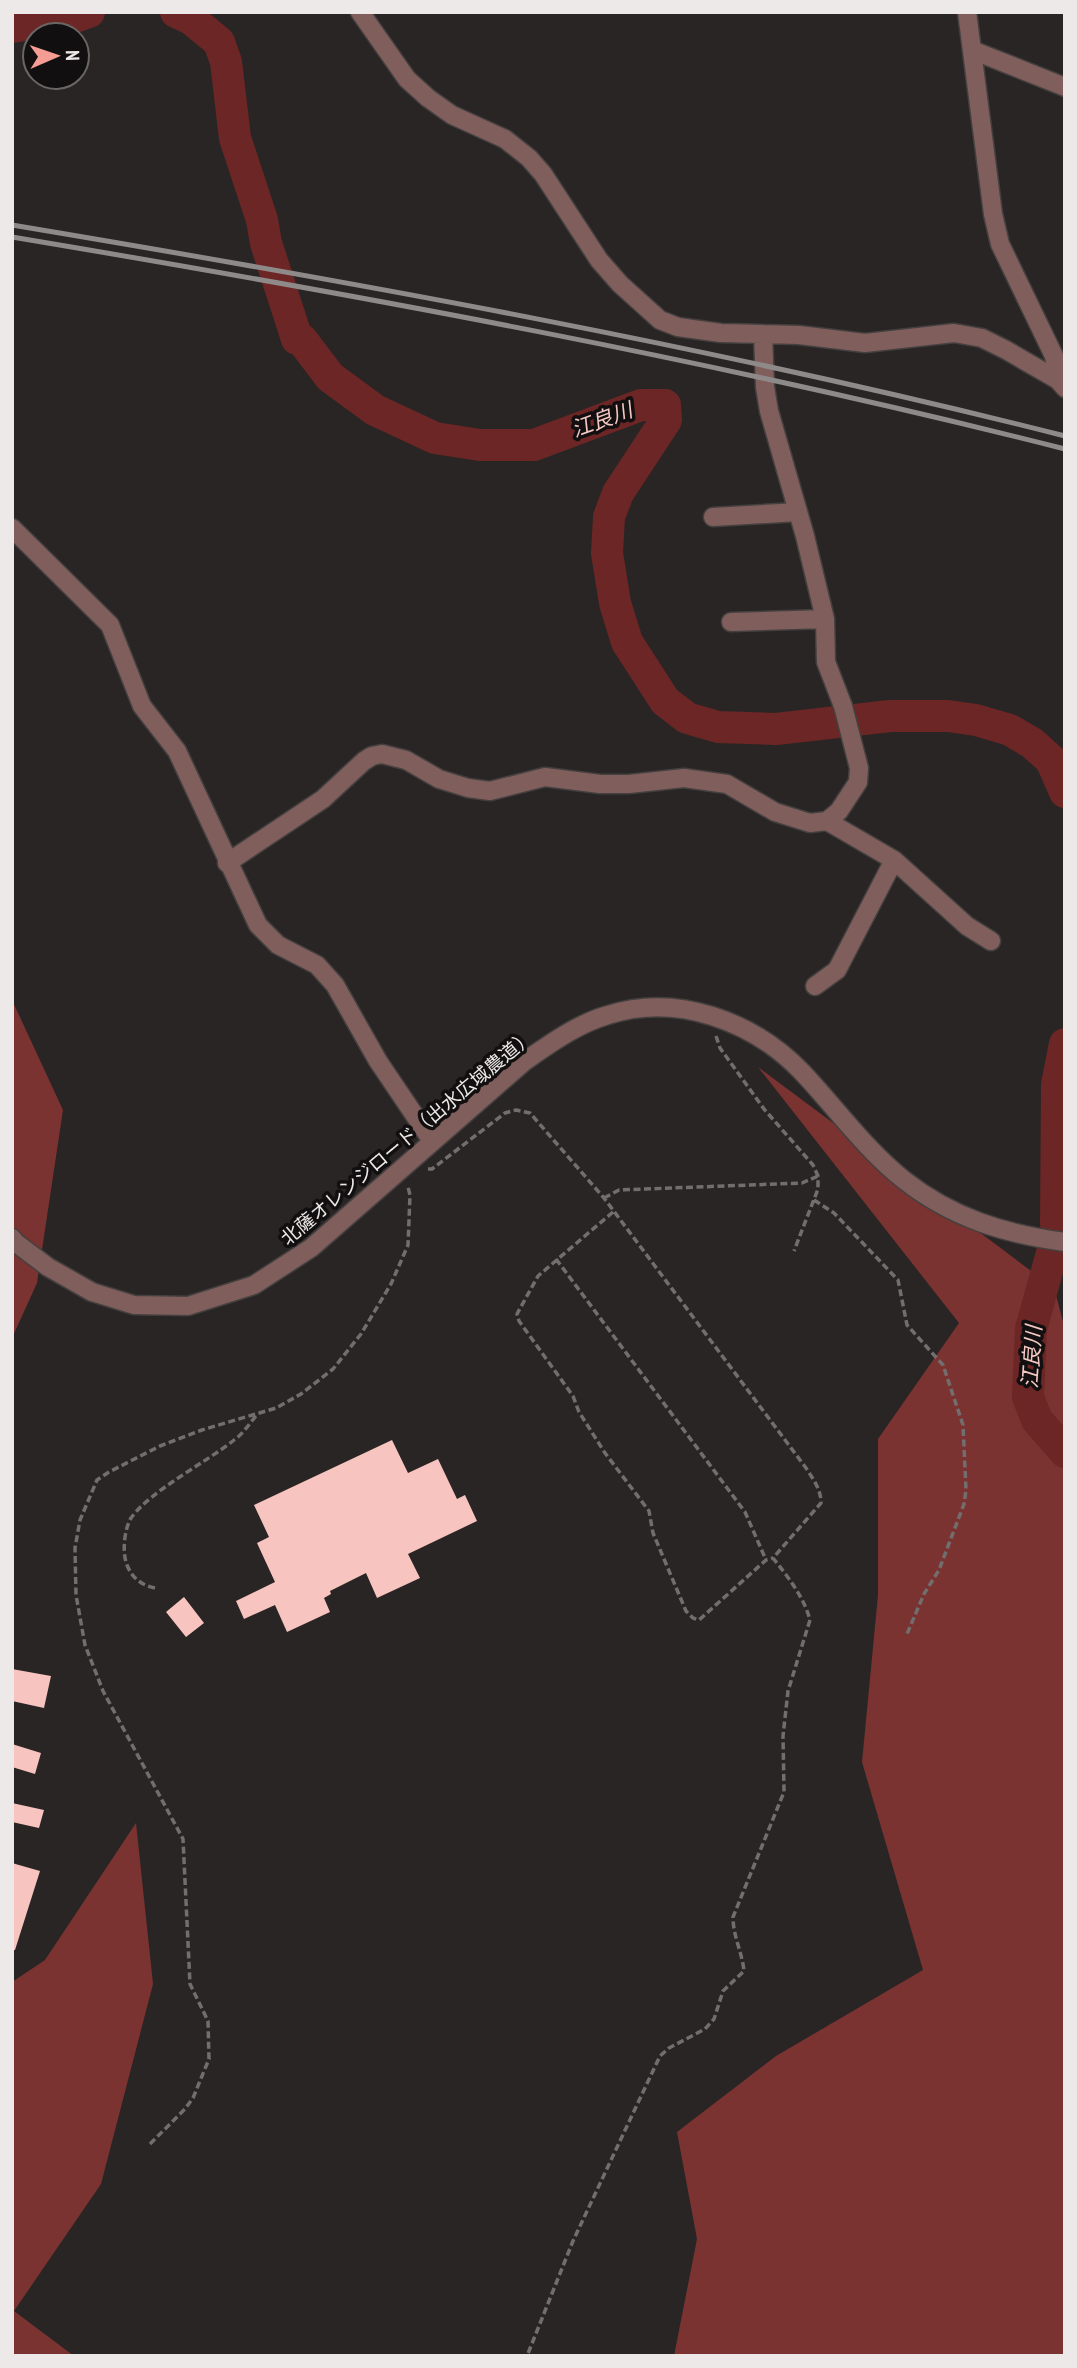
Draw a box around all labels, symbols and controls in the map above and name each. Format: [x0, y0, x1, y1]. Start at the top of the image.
north arrow [21, 21, 91, 91]
text: N [61, 50, 85, 61]
water label: 江良川 [568, 395, 638, 443]
street label: 北薩オレンジロード（出水広域農道） [276, 1024, 538, 1250]
water label: 江良川 [1016, 1323, 1047, 1389]

